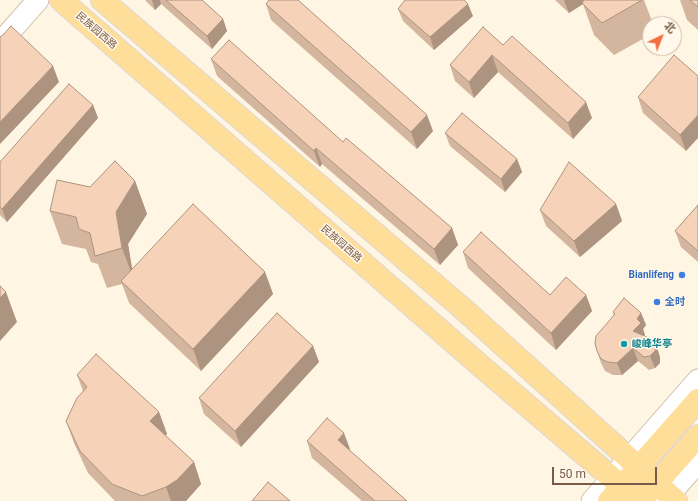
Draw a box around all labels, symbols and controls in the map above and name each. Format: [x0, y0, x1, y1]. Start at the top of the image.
street label: 民族园西路 [73, 10, 119, 52]
north arrow [642, 16, 682, 56]
text: 北 [661, 19, 678, 36]
street label: 民族园西路 [318, 223, 364, 265]
place label: Bianlifeng [629, 269, 674, 281]
marker: Bianlifeng [677, 270, 687, 280]
place label: 全时 [665, 296, 685, 308]
marker: 全时 [652, 297, 662, 307]
place label: 峻峰华亭 [632, 338, 672, 350]
marker: 峻峰华亭 [619, 339, 629, 349]
scale bar [554, 459, 659, 485]
text: 50 m [559, 467, 586, 481]

